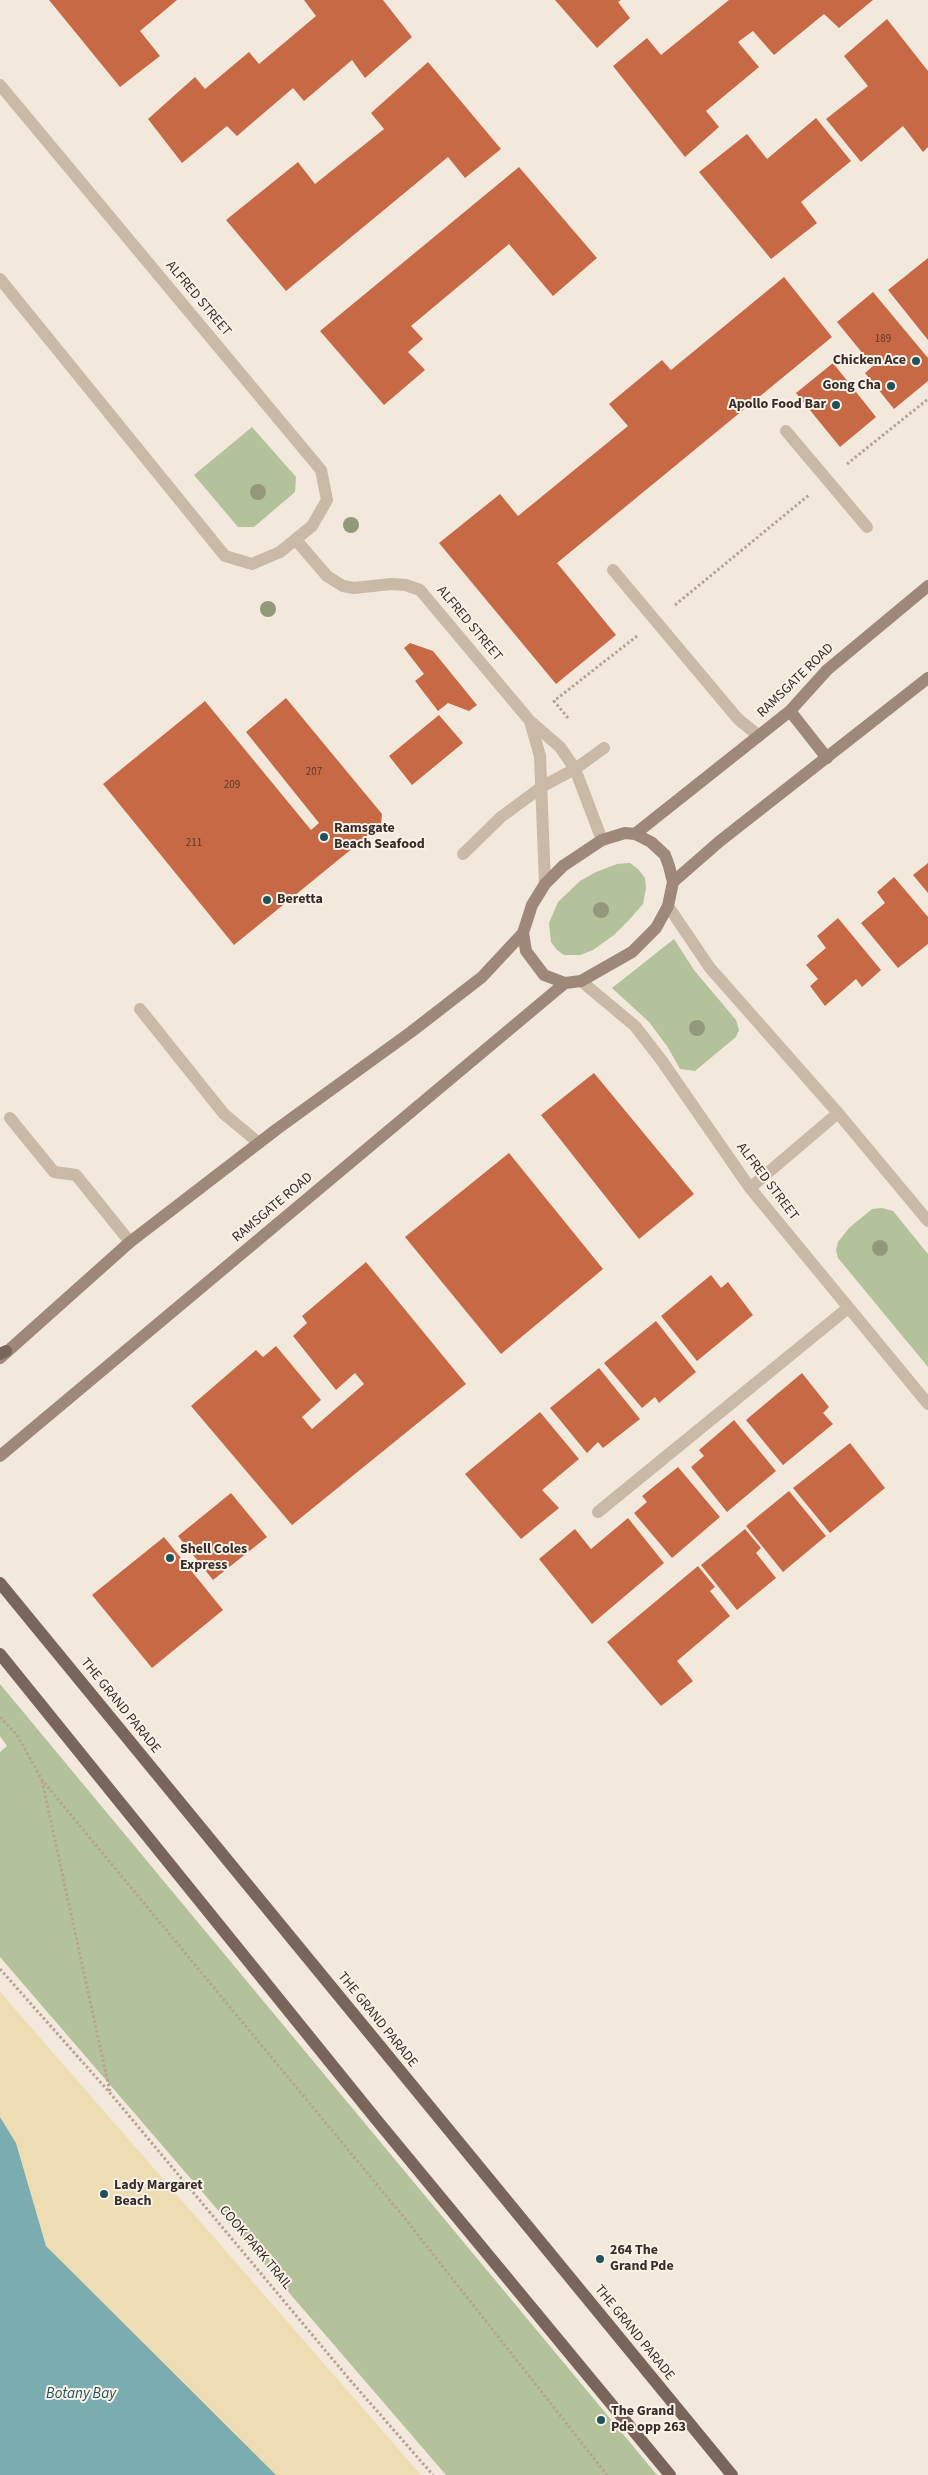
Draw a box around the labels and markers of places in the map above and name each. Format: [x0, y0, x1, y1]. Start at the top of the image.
place label: Chicken Ace [833, 353, 906, 369]
marker: Chicken Ace [910, 355, 922, 367]
place label: Gong Cha [822, 378, 881, 394]
marker: Gong Cha [885, 380, 897, 392]
place label: Apollo Food Bar [729, 397, 826, 413]
marker: Apollo Food Bar [830, 399, 842, 411]
place label: Ramsgate Beach Seafood [334, 821, 425, 854]
marker: Ramsgate Beach Seafood [318, 831, 330, 843]
place label: Beretta [277, 892, 323, 908]
marker: Beretta [261, 894, 273, 906]
place label: Shell Coles Express [180, 1542, 247, 1574]
marker: Shell Coles Express [164, 1552, 176, 1564]
place label: Lady Margaret Beach [114, 2178, 203, 2210]
marker: Lady Margaret Beach [98, 2188, 110, 2200]
place label: 264 The Grand Pde [610, 2243, 674, 2276]
marker: 264 The Grand Pde [594, 2253, 606, 2265]
place label: The Grand Pde opp 263 [611, 2404, 686, 2436]
marker: The Grand Pde opp 263 [595, 2414, 607, 2426]

